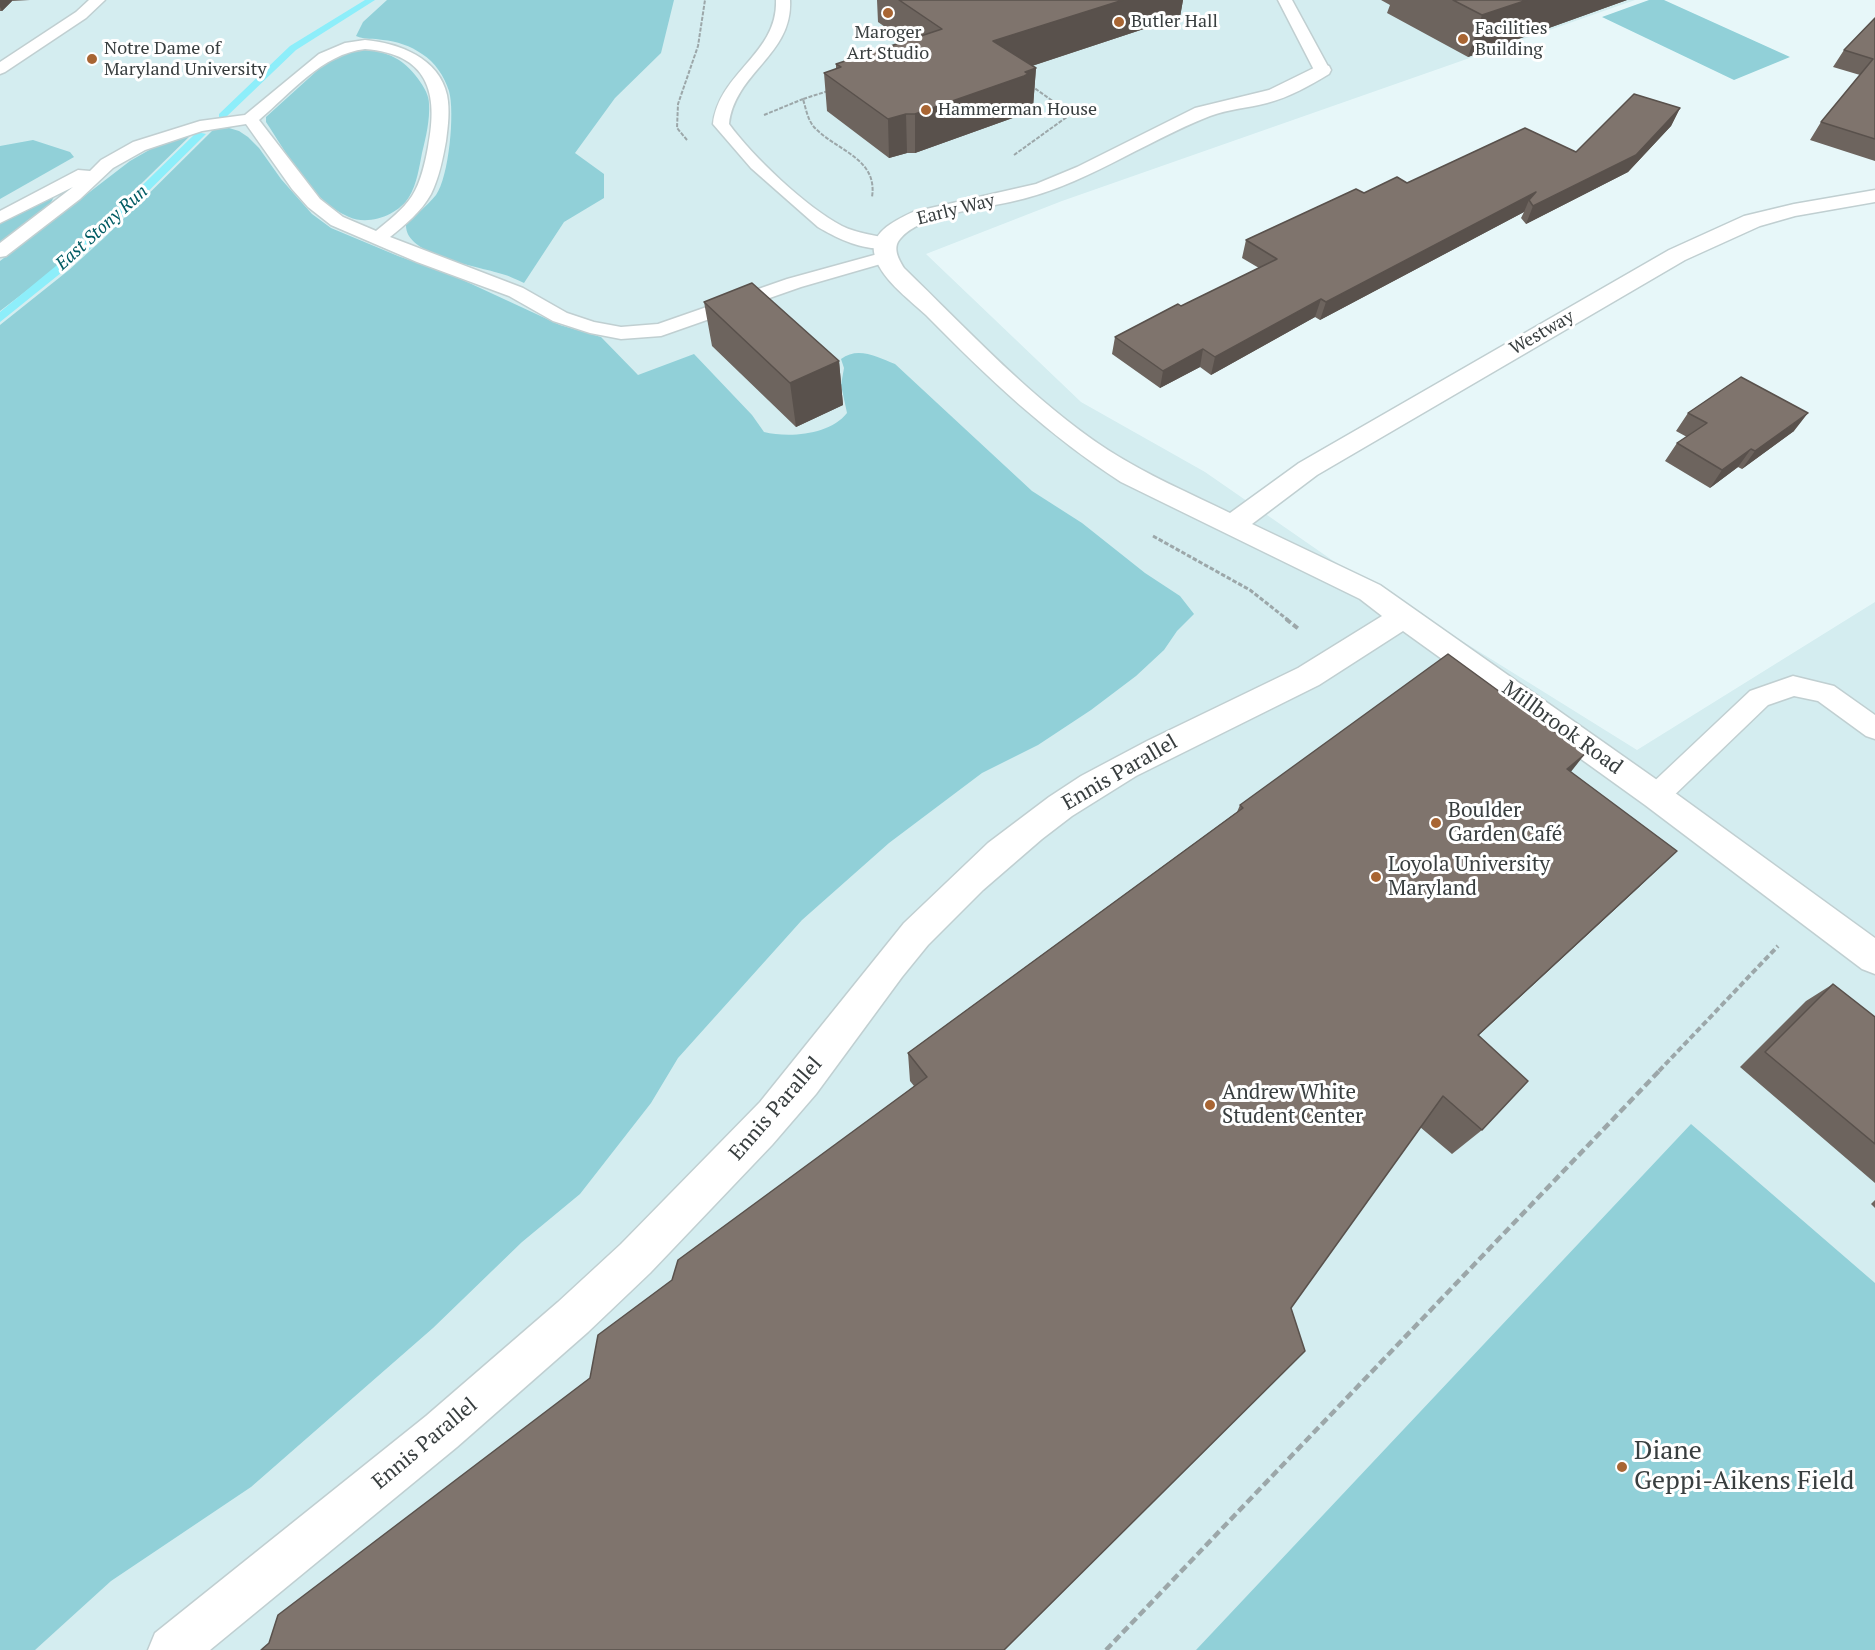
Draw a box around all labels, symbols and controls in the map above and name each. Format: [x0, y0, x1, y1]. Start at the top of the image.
marker: Maroger Art Studio [881, 6, 895, 20]
place label: Butler Hall [1131, 11, 1218, 33]
marker: Butler Hall [1112, 15, 1126, 29]
place label: Facilities Building [1475, 18, 1547, 60]
place label: Maroger Art Studio [847, 22, 929, 64]
marker: Facilities Building [1456, 32, 1470, 46]
place label: Notre Dame of Maryland University [104, 38, 267, 80]
marker: Notre Dame of Maryland University [85, 52, 99, 66]
place label: Hammerman House [938, 99, 1097, 121]
marker: Hammerman House [919, 103, 933, 117]
water label: East Stony Run [52, 181, 152, 275]
street label: Early Way [915, 190, 997, 230]
street label: Westway [1506, 306, 1578, 360]
street label: Millbrook Road [1497, 676, 1627, 780]
street label: Ennis Parallel [1058, 730, 1182, 816]
place label: Boulder Garden Café [1448, 798, 1562, 848]
marker: Boulder Garden Café [1429, 816, 1443, 830]
place label: Loyola University Maryland [1388, 852, 1550, 902]
marker: Loyola University Maryland [1369, 870, 1383, 884]
street label: Ennis Parallel [724, 1052, 828, 1166]
place label: Andrew White Student Center [1222, 1080, 1363, 1130]
marker: Andrew White Student Center [1203, 1098, 1217, 1112]
street label: Ennis Parallel [367, 1393, 483, 1495]
place label: Diane Geppi-Aikens Field [1634, 1436, 1854, 1498]
marker: Diane Geppi-Aikens Field [1615, 1460, 1629, 1474]

